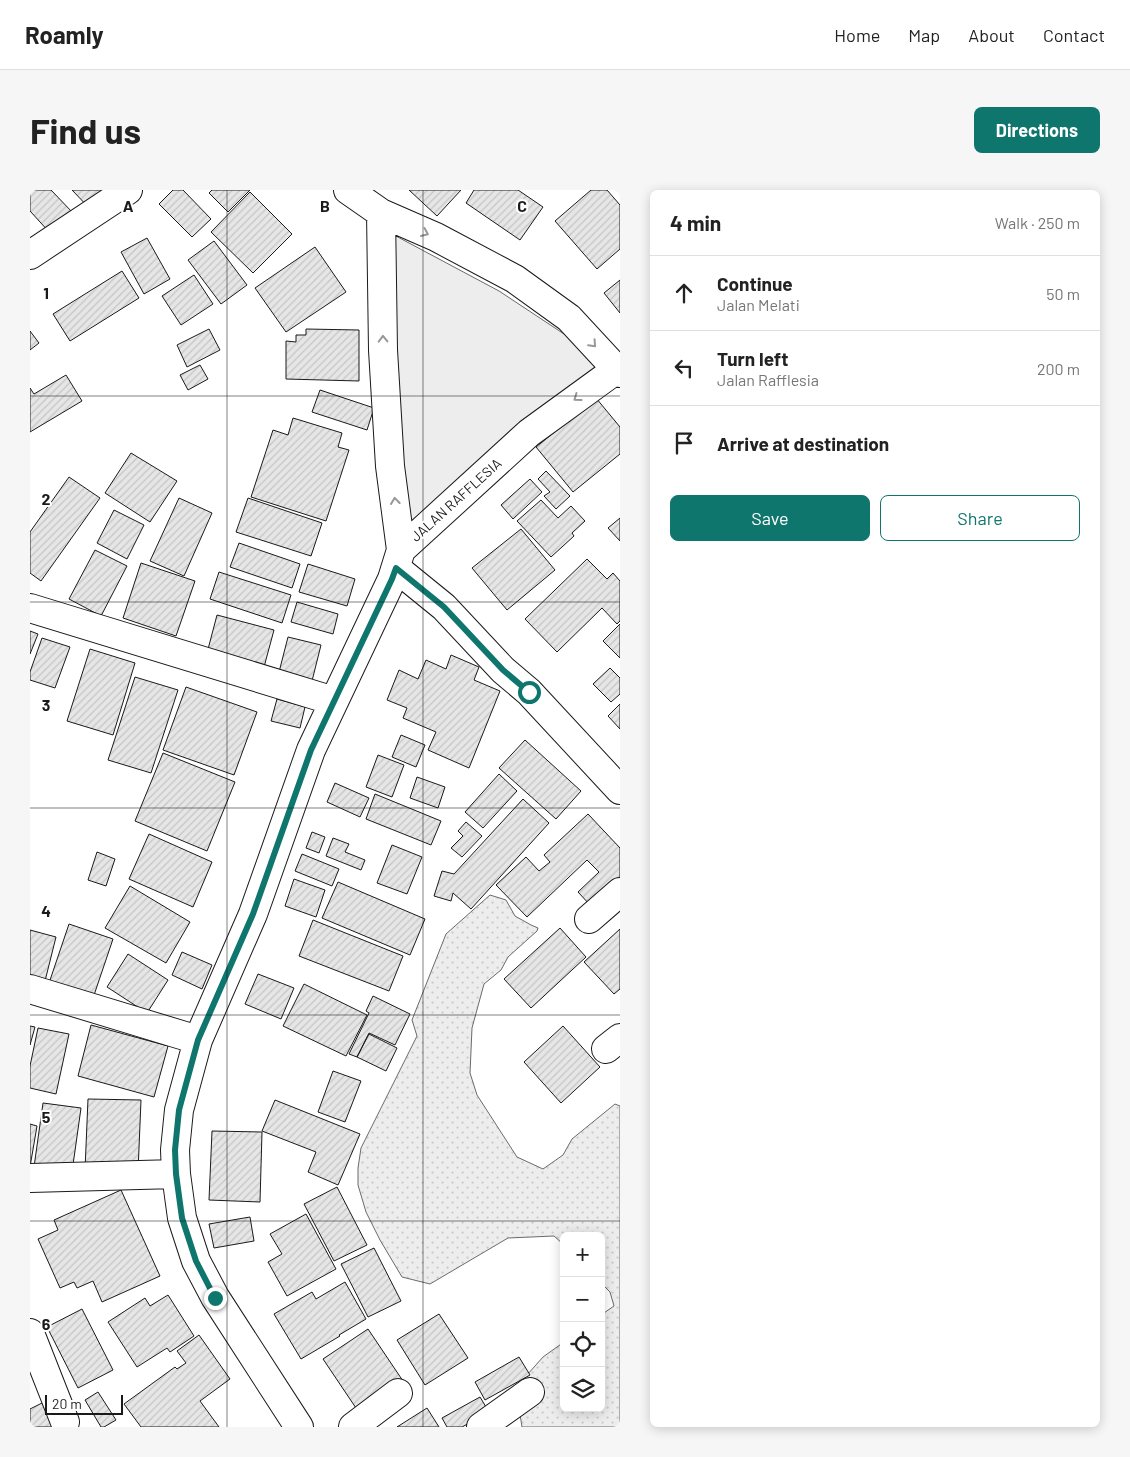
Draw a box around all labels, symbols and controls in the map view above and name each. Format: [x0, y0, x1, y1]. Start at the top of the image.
text: Roamly [25, 20, 104, 49]
text: Home [834, 24, 880, 46]
text: Map [908, 24, 940, 46]
text: About [968, 24, 1015, 46]
text: Contact [1043, 24, 1105, 46]
button: Directions [974, 107, 1100, 153]
text: Find us [30, 109, 141, 151]
text: A [123, 196, 134, 215]
text: B [320, 196, 330, 215]
text: C [517, 196, 527, 215]
text: 4 min [670, 210, 721, 235]
text: Walk · 250 m [995, 213, 1080, 232]
one-way arrow [420, 226, 429, 237]
text: Continue [717, 272, 793, 295]
icon: ahead [670, 279, 698, 307]
text: 1 [43, 283, 49, 302]
text: 50 m [1046, 284, 1080, 303]
text: Jalan Melati [717, 295, 800, 314]
one-way arrow [378, 335, 388, 342]
one-way arrow [587, 338, 596, 347]
text: Turn left [717, 347, 788, 370]
icon: left [670, 354, 698, 382]
text: 200 m [1037, 359, 1080, 378]
text: Jalan Rafflesia [717, 370, 819, 389]
one-way arrow [573, 392, 583, 401]
icon: arrive [670, 429, 698, 457]
text: Arrive at destination [717, 432, 889, 455]
street label: JALAN RAFFLESIA [407, 454, 505, 545]
text: 2 [42, 489, 51, 508]
button: Save [670, 495, 870, 541]
button: Share [880, 495, 1080, 541]
one-way arrow [390, 497, 401, 505]
route start [518, 681, 541, 704]
text: 3 [42, 695, 50, 714]
text: 4 [41, 901, 51, 920]
text: 5 [42, 1107, 51, 1126]
map controls [560, 1232, 605, 1412]
button: + [560, 1232, 605, 1277]
button: − [560, 1277, 605, 1322]
route end [204, 1287, 227, 1310]
text: 6 [42, 1314, 51, 1333]
button: locate [560, 1322, 605, 1367]
button: layers [560, 1367, 605, 1412]
scale bar [45, 1392, 122, 1415]
text: 20 m [52, 1395, 82, 1412]

